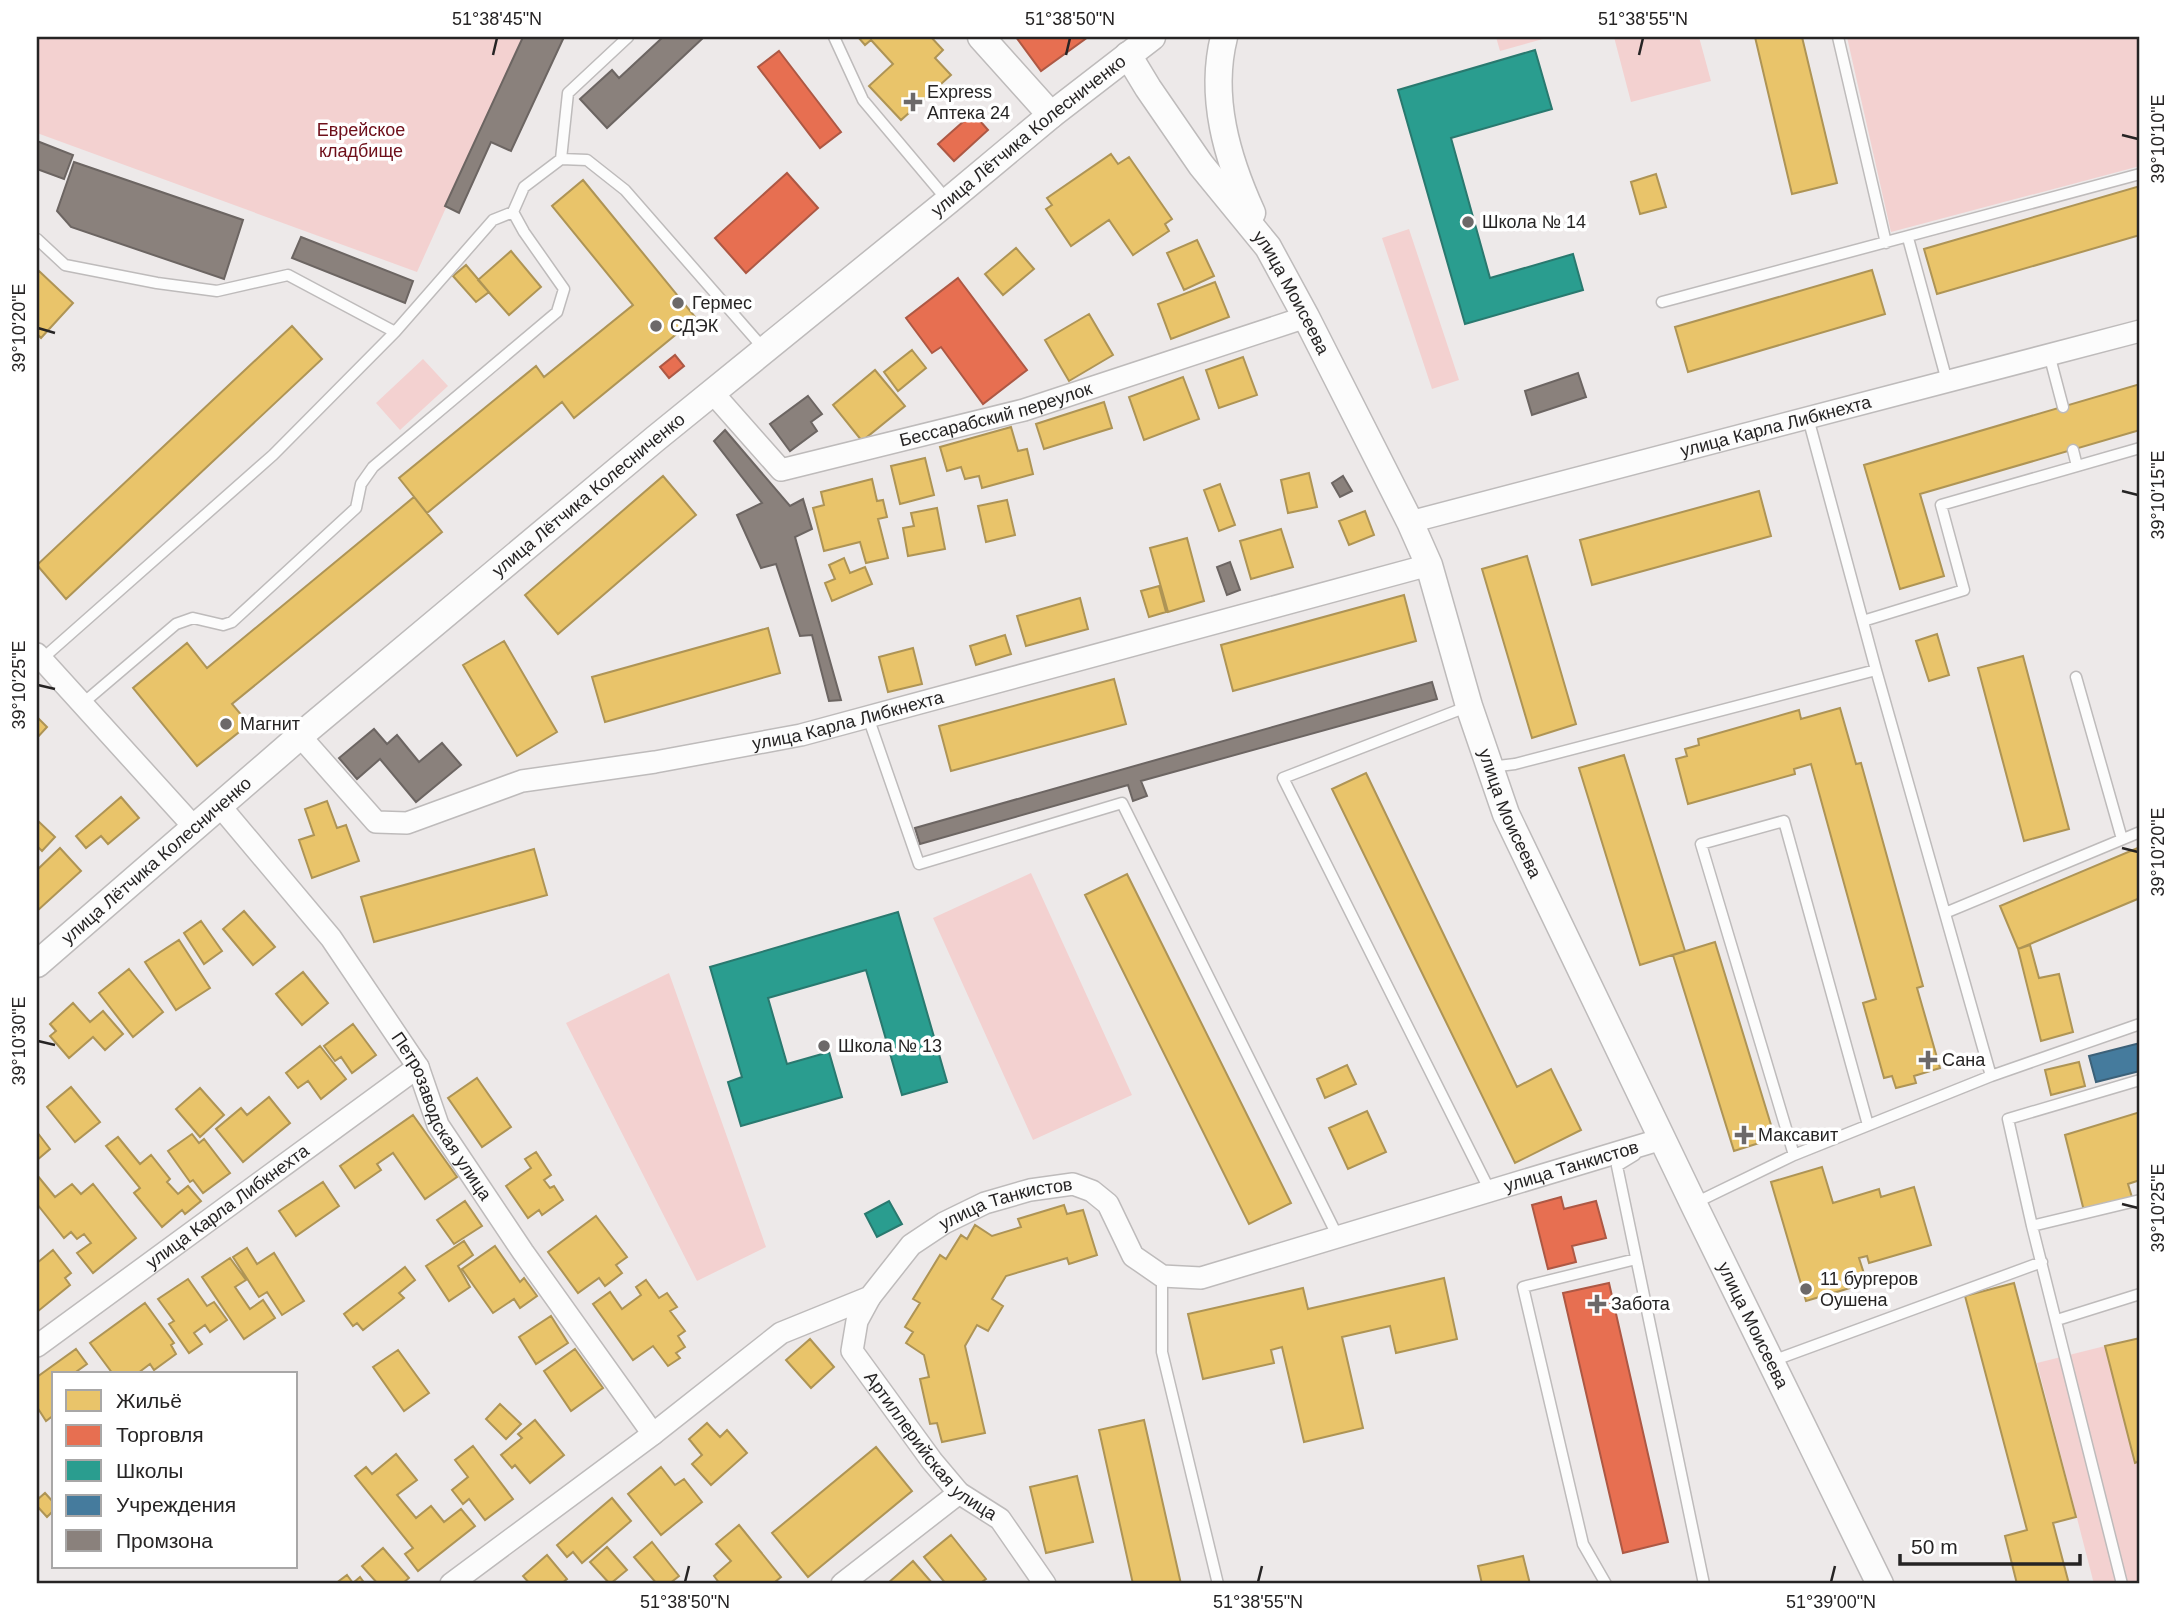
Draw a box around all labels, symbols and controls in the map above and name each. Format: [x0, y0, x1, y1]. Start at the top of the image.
text: 51°38'45"N [452, 9, 542, 29]
text: 51°38'50"N [1025, 9, 1115, 29]
text: 51°38'55"N [1598, 9, 1688, 29]
street label: улица Лётчика Колесниченко [927, 51, 1130, 221]
place label: Express Аптека 24 [927, 82, 1010, 123]
marker: Express Аптека 24 [905, 94, 921, 110]
text: 39°10'10"E [2148, 94, 2168, 184]
park label: Еврейское кладбище [317, 120, 405, 161]
place label: Школа № 14 [1482, 212, 1586, 232]
marker: Школа № 14 [1460, 214, 1476, 230]
street label: улица Моисеева [1249, 227, 1334, 359]
text: 39°10'20"E [9, 283, 29, 373]
place label: Гермес [692, 293, 752, 313]
marker: Гермес [670, 295, 686, 311]
place label: СДЭК [670, 316, 719, 336]
marker: СДЭК [648, 318, 664, 334]
street label: Бессарабский переулок [897, 378, 1095, 450]
street label: улица Карла Либкнехта [1678, 392, 1874, 461]
street label: улица Лётчика Колесниченко [488, 409, 689, 581]
text: 39°10'15"E [2148, 450, 2168, 540]
text: 39°10'25"E [9, 640, 29, 730]
street label: улица Карла Либкнехта [751, 687, 947, 754]
place label: Магнит [240, 714, 300, 734]
marker: Магнит [218, 716, 234, 732]
street label: улица Моисеева [1474, 746, 1546, 882]
street label: улица Лётчика Колесниченко [57, 773, 255, 948]
text: 39°10'20"E [2148, 807, 2168, 897]
text: 39°10'30"E [9, 996, 29, 1086]
street label: Петрозаводская улица [387, 1028, 496, 1205]
place label: Школа № 13 [838, 1036, 942, 1056]
marker: Школа № 13 [816, 1038, 832, 1054]
place label: Сана [1942, 1050, 1986, 1070]
marker: Сана [1920, 1052, 1936, 1068]
place label: Максавит [1758, 1125, 1838, 1145]
marker: Максавит [1736, 1127, 1752, 1143]
street label: улица Танкистов [1502, 1137, 1641, 1196]
street label: улица Карла Либкнехта [142, 1140, 313, 1273]
text: 39°10'25"E [2148, 1163, 2168, 1253]
street label: улица Танкистов [936, 1174, 1074, 1234]
street label: улица Моисеева [1714, 1259, 1793, 1393]
place label: 11 бургеров Оушена [1820, 1269, 1918, 1310]
marker: 11 бургеров Оушена [1798, 1281, 1814, 1297]
place label: Забота [1611, 1294, 1671, 1314]
marker: Забота [1589, 1296, 1605, 1312]
street label: Артиллерийская улица [860, 1368, 1001, 1525]
legend [52, 1372, 298, 1568]
text: Жильё [116, 1389, 182, 1412]
text: Торговля [116, 1423, 204, 1446]
text: Школы [116, 1459, 183, 1482]
text: Учреждения [116, 1493, 236, 1516]
scale bar [1900, 1523, 2081, 1567]
text: Промзона [116, 1529, 213, 1552]
text: 50 m [1911, 1535, 1958, 1558]
text: 51°38'50"N [640, 1592, 730, 1612]
text: 51°38'55"N [1213, 1592, 1303, 1612]
text: 51°39'00"N [1786, 1592, 1876, 1612]

